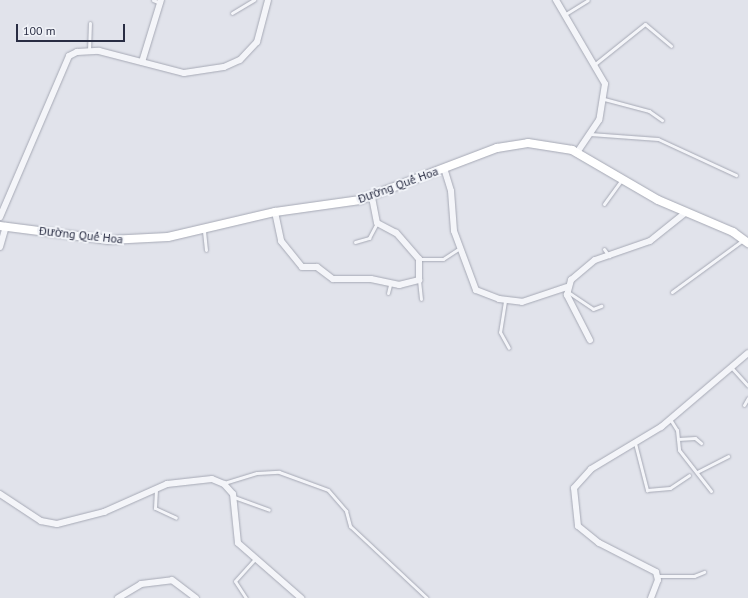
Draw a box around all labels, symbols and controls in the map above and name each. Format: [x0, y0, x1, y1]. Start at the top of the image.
scale bar [18, 16, 127, 42]
text: 100 m [23, 23, 56, 38]
street label: Đường Quế Hoa [356, 164, 440, 206]
street label: Đường Quế Hoa [38, 223, 124, 247]

